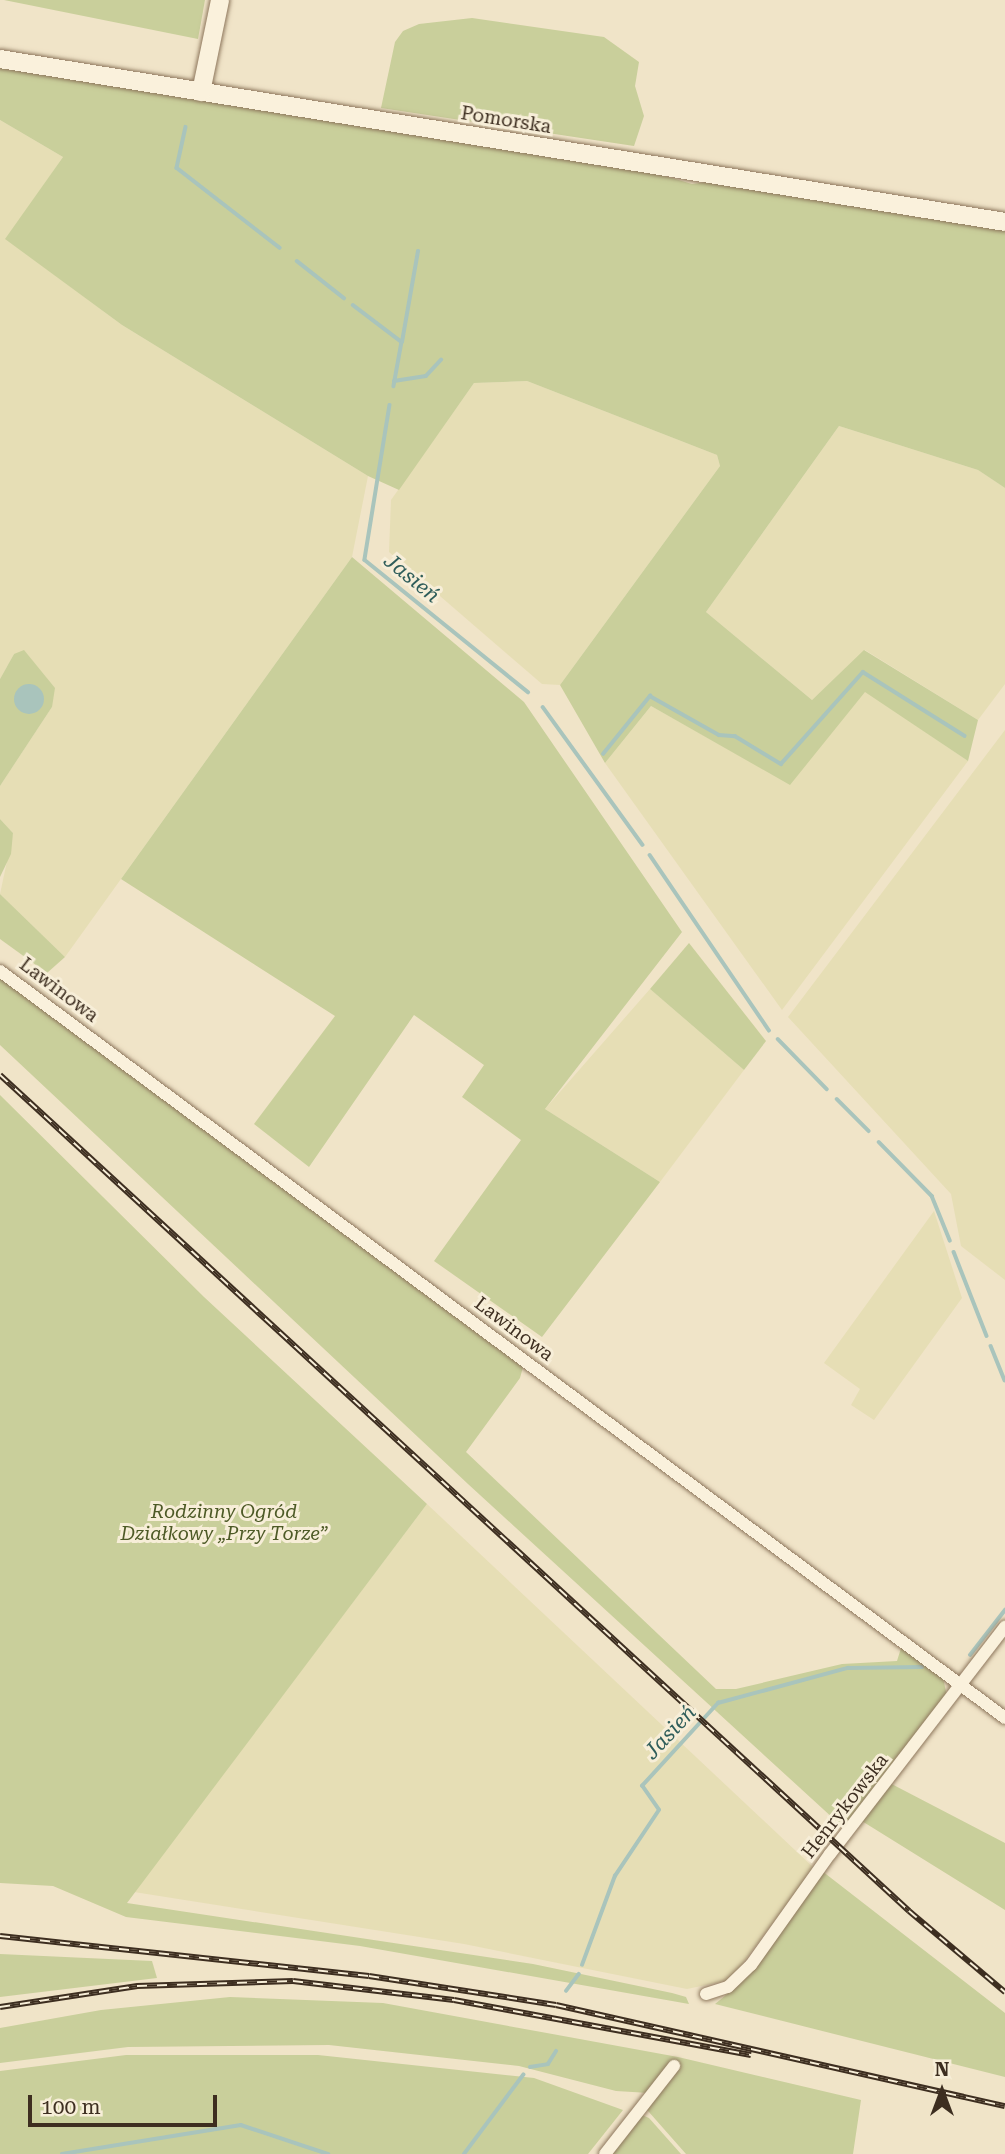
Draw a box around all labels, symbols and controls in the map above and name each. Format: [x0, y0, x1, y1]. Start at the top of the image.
street label: Pomorska [459, 102, 553, 138]
water label: Jasień [379, 548, 445, 608]
street label: Lawinowa [15, 953, 103, 1027]
street label: Lawinowa [470, 1292, 558, 1366]
park label: Rodzinny Ogród Działkowy „Przy Torze” [120, 1501, 328, 1545]
water label: Jasień [639, 1700, 701, 1764]
street label: Henrykowska [797, 1749, 893, 1863]
north arrow [907, 2056, 977, 2126]
text: N [935, 2058, 949, 2081]
scale bar [32, 2080, 220, 2124]
text: 100 m [41, 2095, 101, 2119]

